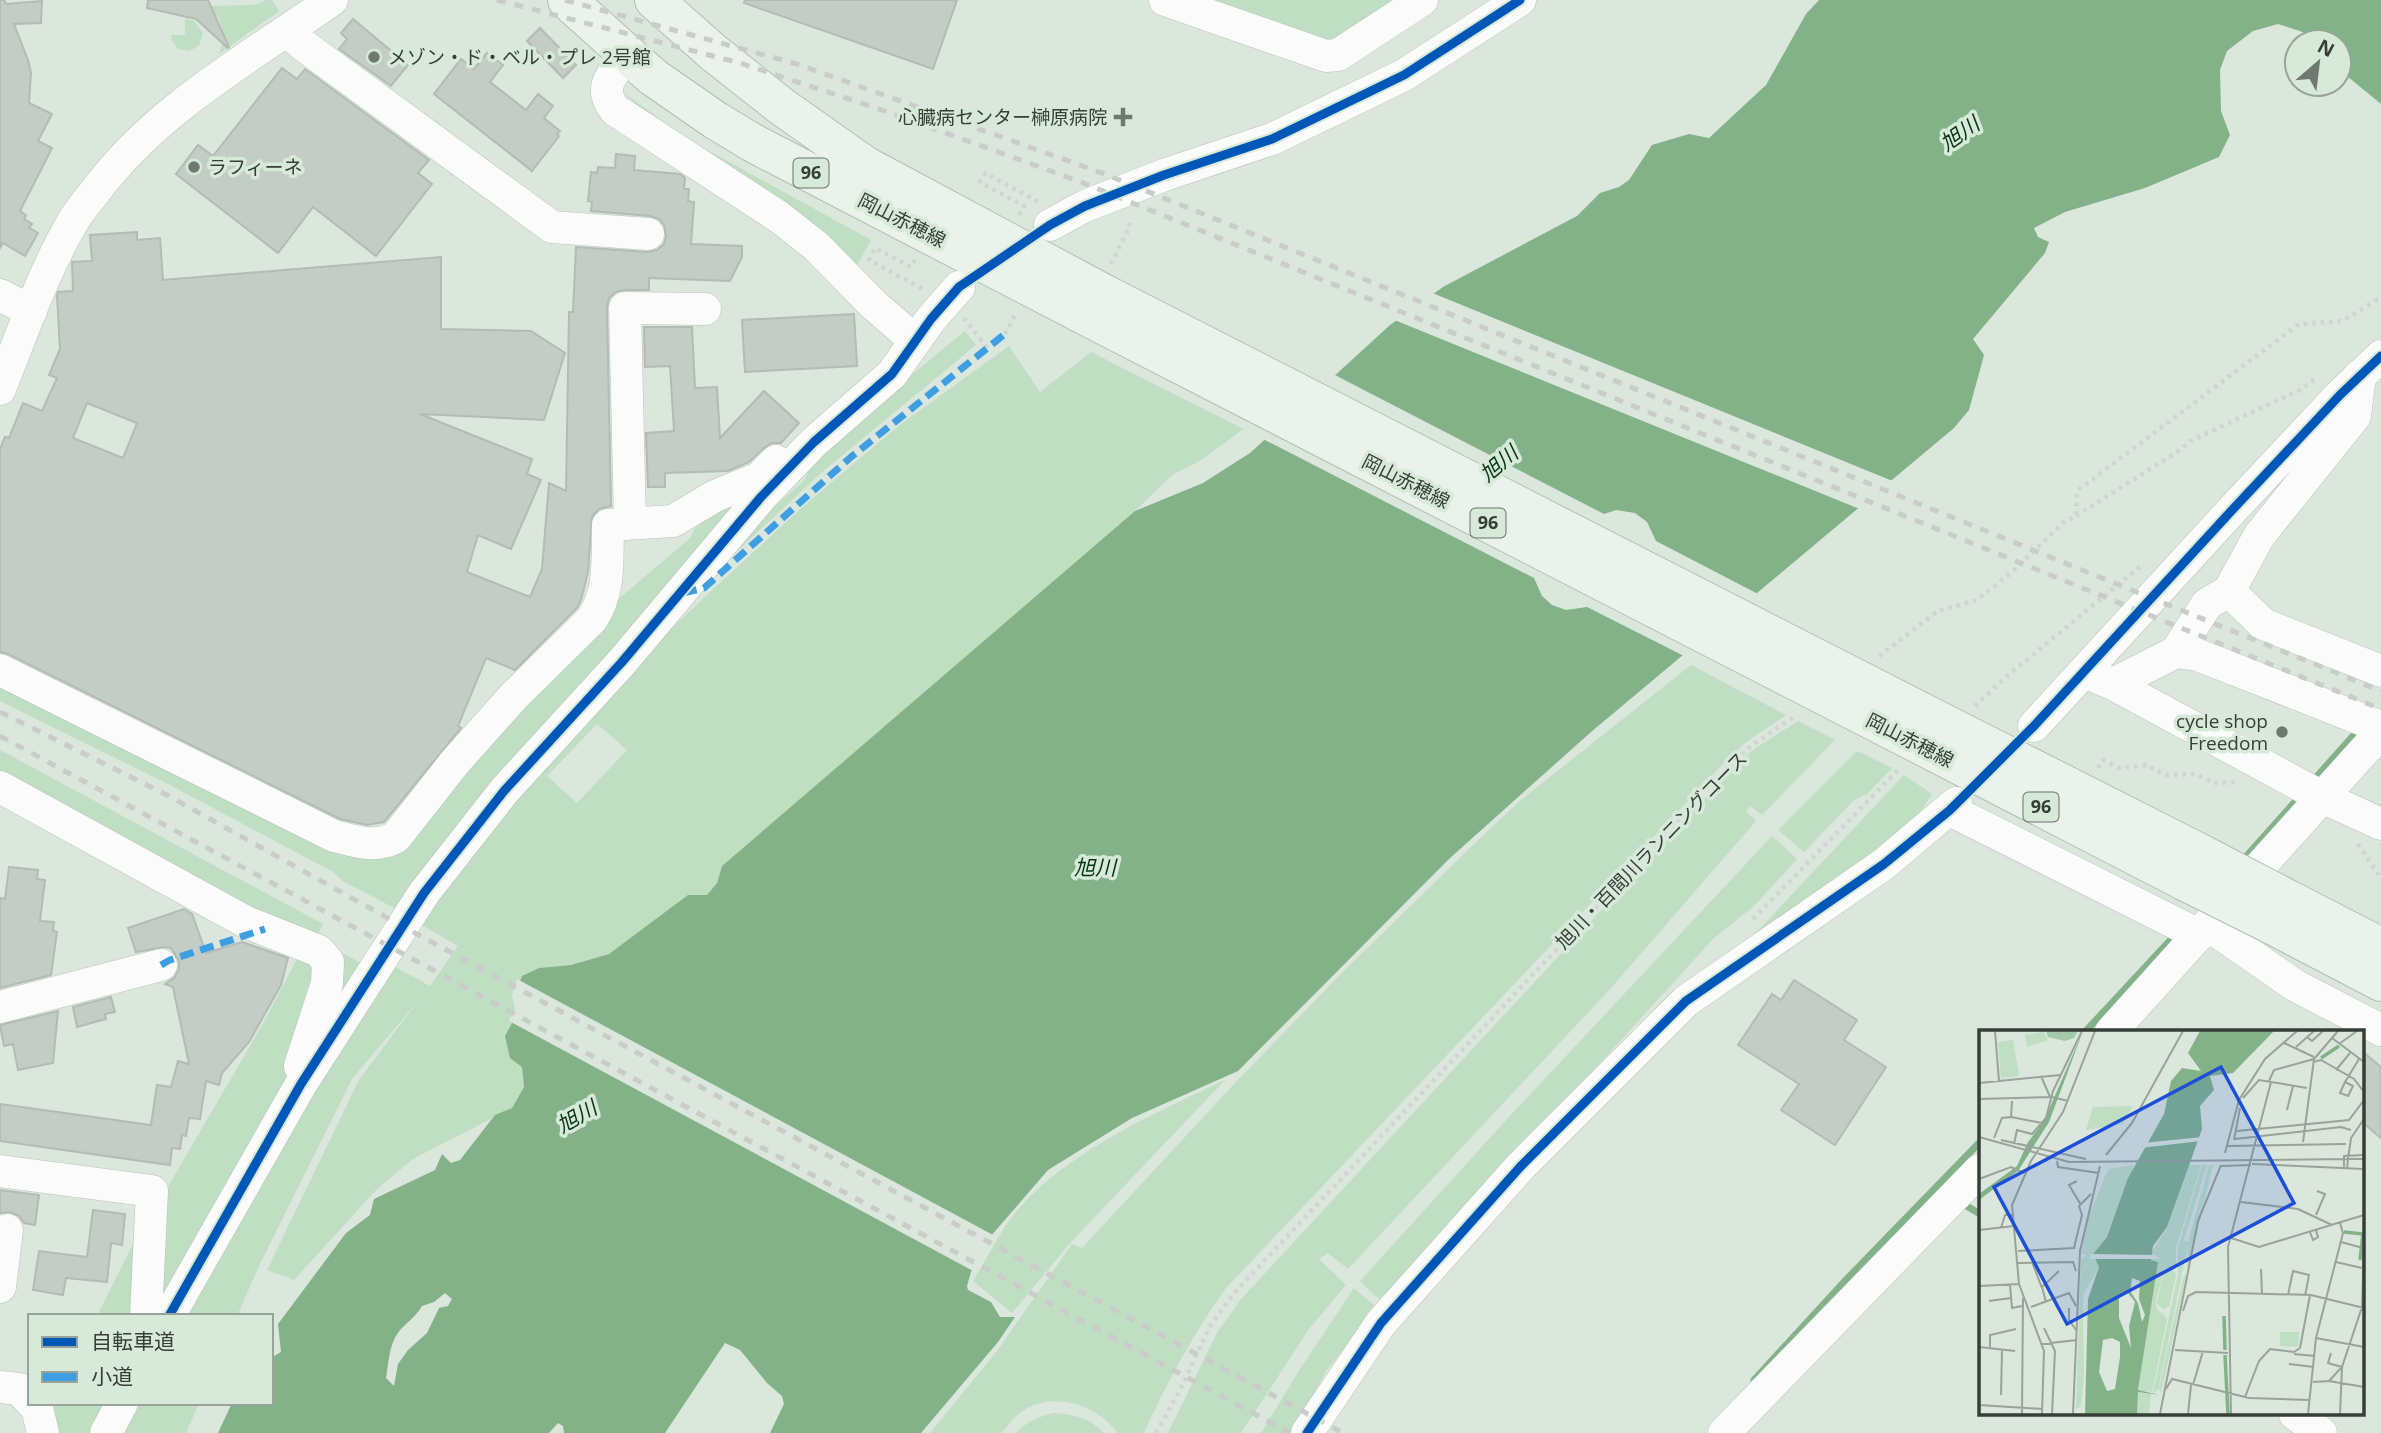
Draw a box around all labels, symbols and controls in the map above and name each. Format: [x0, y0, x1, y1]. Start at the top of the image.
north arrow [2283, 28, 2353, 98]
text: N [2313, 33, 2339, 63]
place label: メゾン・ド・ベル・プレ 2号館 [388, 44, 651, 70]
marker: メゾン・ド・ベル・プレ 2号館 [366, 49, 382, 65]
place label: 心臓病センター榊原病院 [898, 104, 1107, 130]
marker: 心臓病センター榊原病院 [1113, 107, 1133, 127]
water label: 旭川 [1934, 109, 1986, 157]
place label: ラフィーネ [208, 154, 303, 180]
road number: 96 [794, 158, 828, 188]
marker: ラフィーネ [186, 159, 202, 175]
street label: 岡山赤穂線 [854, 187, 950, 253]
water label: 旭川 [1473, 438, 1525, 487]
street label: 岡山赤穂線 [1358, 448, 1454, 514]
road number: 96 [1470, 508, 1506, 538]
street label: 岡山赤穂線 [1862, 707, 1958, 773]
place label: cycle shop Freedom [2176, 708, 2268, 756]
marker: cycle shop Freedom [2274, 724, 2290, 740]
street label: 旭川・百間川ランニングコース [1550, 746, 1752, 954]
road number: 96 [2024, 792, 2058, 822]
water label: 旭川 [1074, 853, 1118, 881]
inset map [1979, 1030, 2364, 1416]
water label: 旭川 [551, 1093, 603, 1139]
legend [28, 1314, 273, 1405]
text: 自転車道 [91, 1327, 175, 1355]
text: 小道 [91, 1362, 133, 1390]

